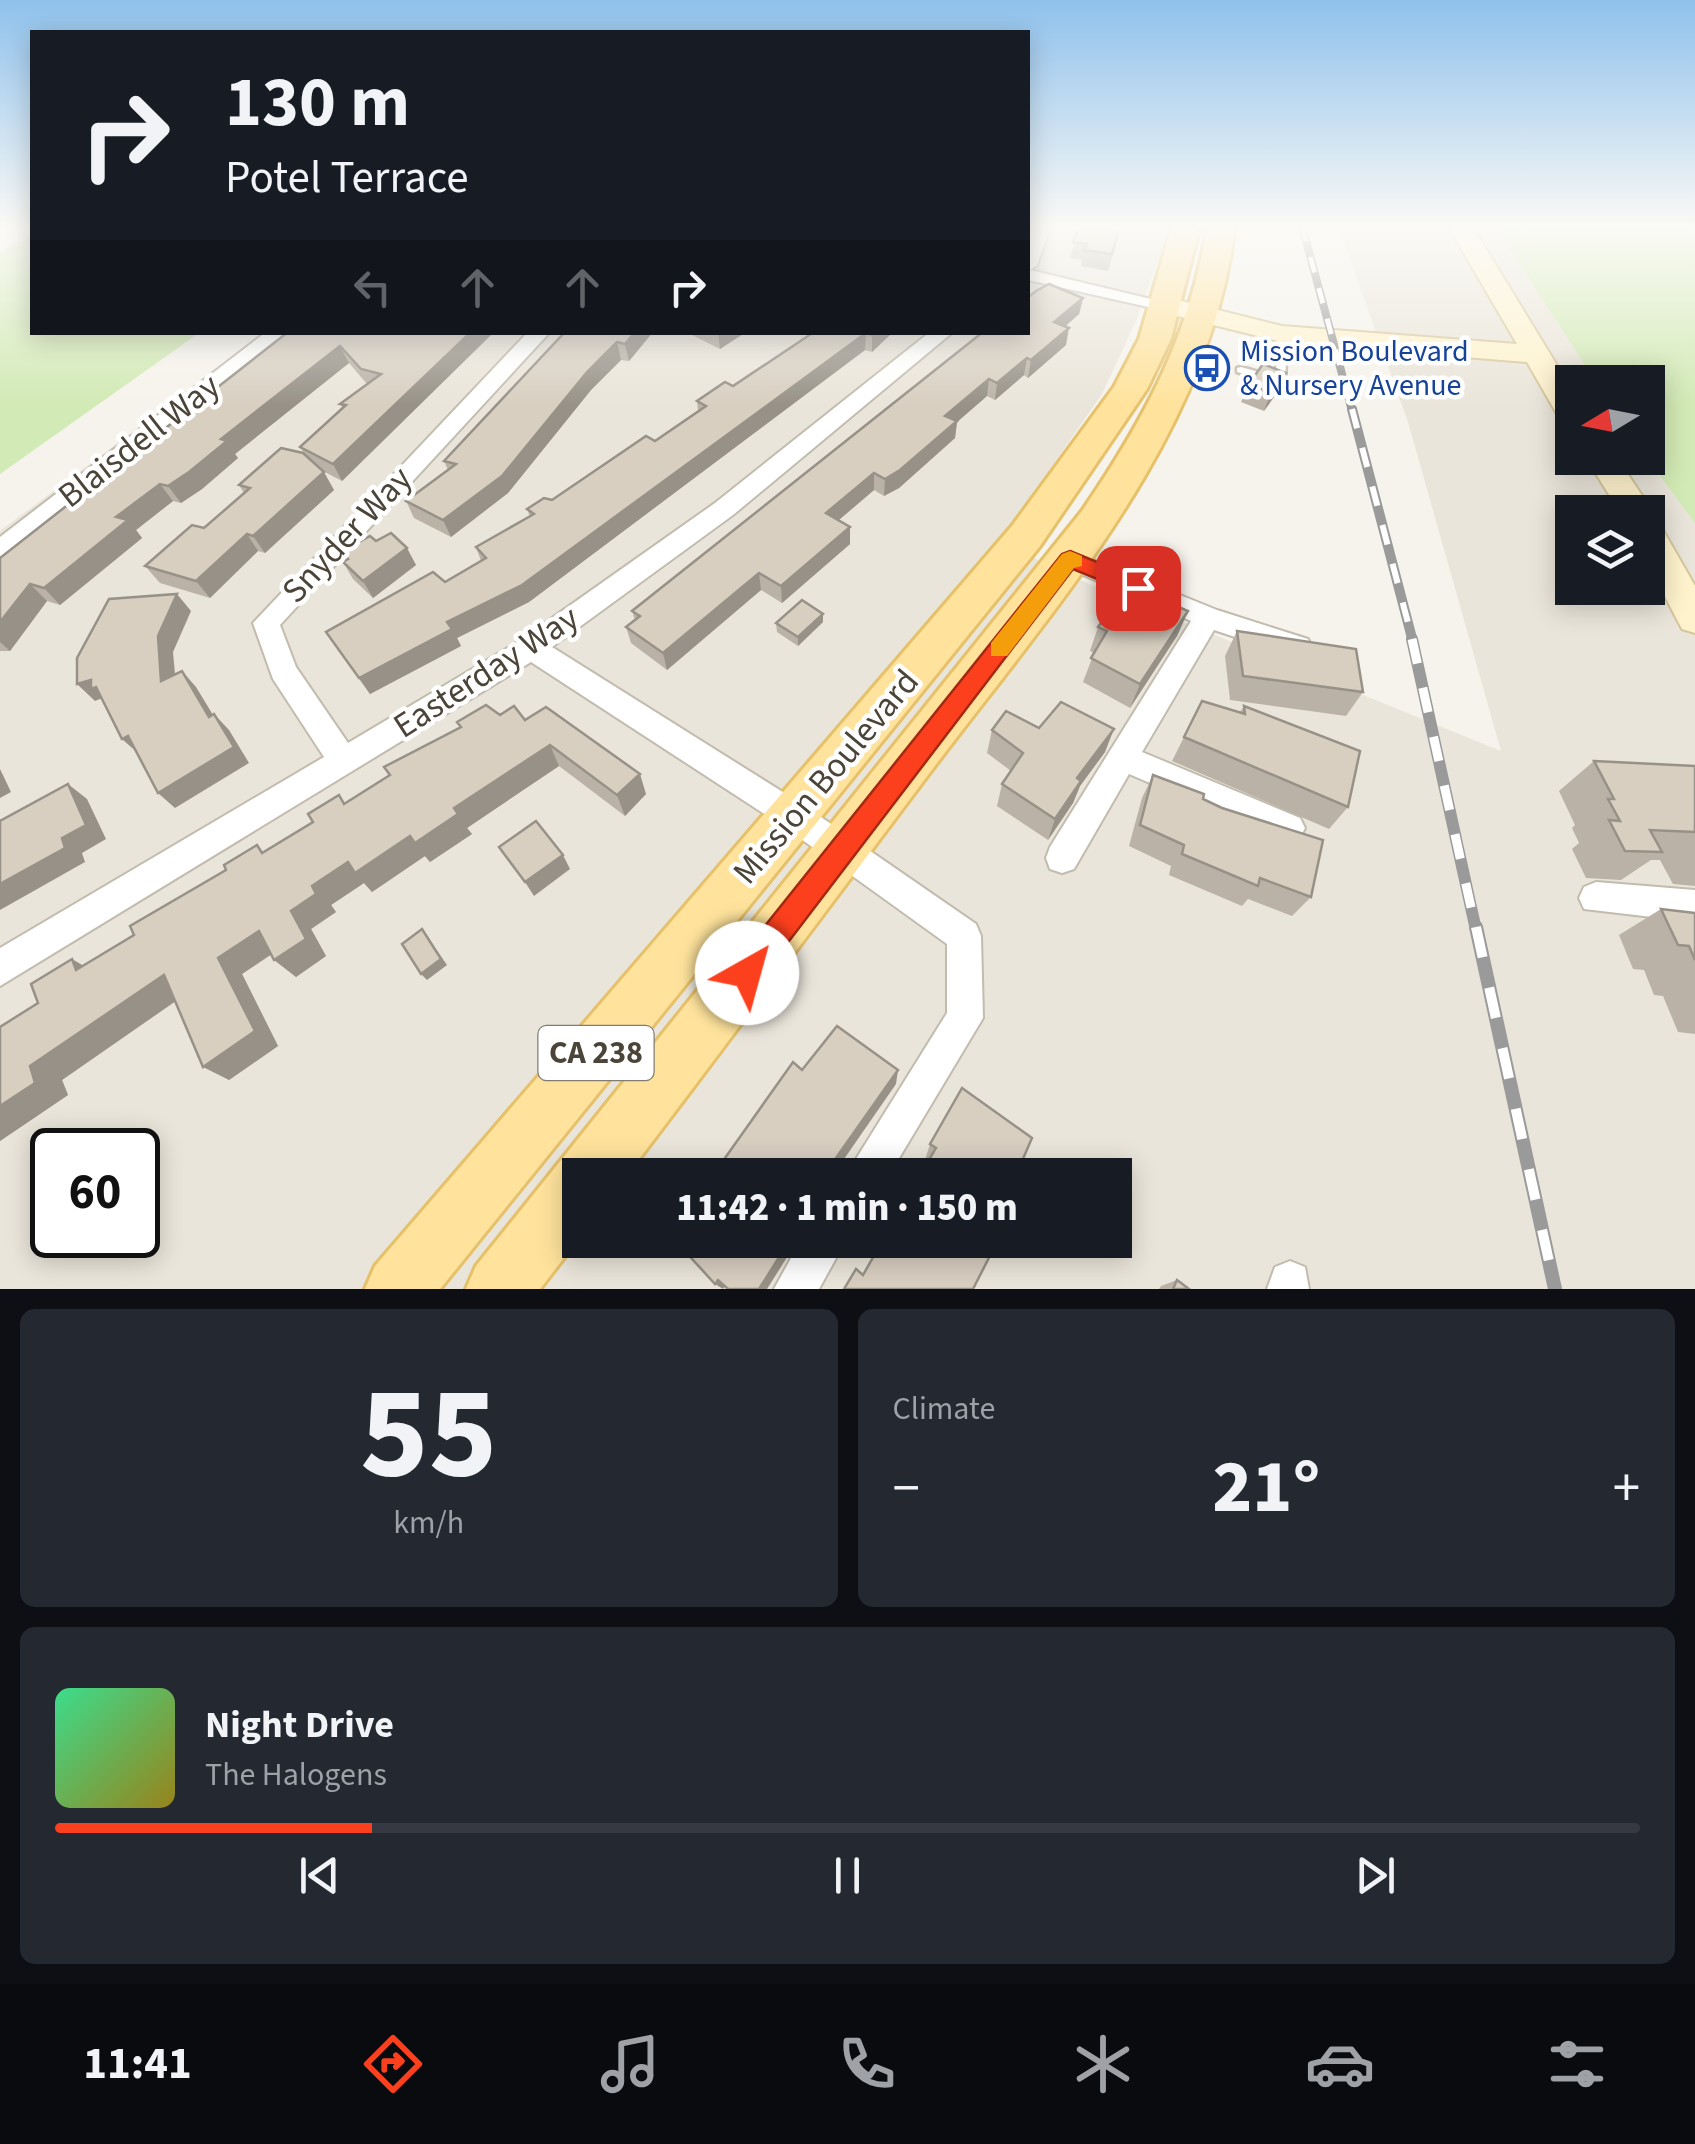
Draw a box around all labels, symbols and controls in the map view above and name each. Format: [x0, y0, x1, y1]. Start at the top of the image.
text: 130 m [225, 53, 410, 153]
icon: right [60, 70, 190, 200]
text: Potel Terrace [225, 146, 469, 210]
icon: left [345, 260, 400, 315]
icon: ahead [450, 260, 505, 315]
icon: ahead [555, 260, 610, 315]
icon: right [660, 260, 715, 315]
place label: Mission Boulevard & Nursery Avenue [1240, 330, 1469, 407]
bus stop icon: Mission Boulevard & Nursery Avenue [1184, 345, 1230, 391]
street label: Blaisdell Way [48, 362, 230, 520]
north arrow [1555, 365, 1665, 475]
map controls [1555, 365, 1665, 605]
street label: Snyder Way [270, 455, 424, 615]
button: layers [1555, 495, 1665, 605]
pin [1096, 546, 1181, 631]
icon: arrive [1111, 561, 1166, 616]
street label: Easterday Way [384, 593, 588, 751]
street label: Mission Boulevard [721, 659, 931, 895]
position arrow [695, 921, 799, 1025]
road number: CA 238 [538, 1026, 654, 1080]
speed limit sign: 60 [30, 1128, 160, 1258]
text: 11:42 · 1 min · 150 m [676, 1181, 1018, 1235]
text: 55 [360, 1342, 497, 1527]
text: Climate [893, 1386, 995, 1432]
text: 21° [1212, 1434, 1320, 1541]
text: − [893, 1450, 920, 1528]
text: + [1613, 1450, 1640, 1528]
text: km/h [393, 1500, 464, 1546]
text: Night Drive [205, 1698, 394, 1752]
text: The Halogens [205, 1752, 387, 1798]
icon: previous [292, 1848, 347, 1903]
icon: pause [820, 1848, 875, 1903]
icon: next [1348, 1848, 1403, 1903]
icon: directions [358, 2029, 428, 2099]
icon: music [595, 2029, 665, 2099]
icon: phone [832, 2029, 902, 2099]
icon: climate [1068, 2029, 1138, 2099]
icon: car [1305, 2029, 1375, 2099]
icon: filters [1542, 2029, 1612, 2099]
text: 11:41 [83, 2032, 192, 2096]

